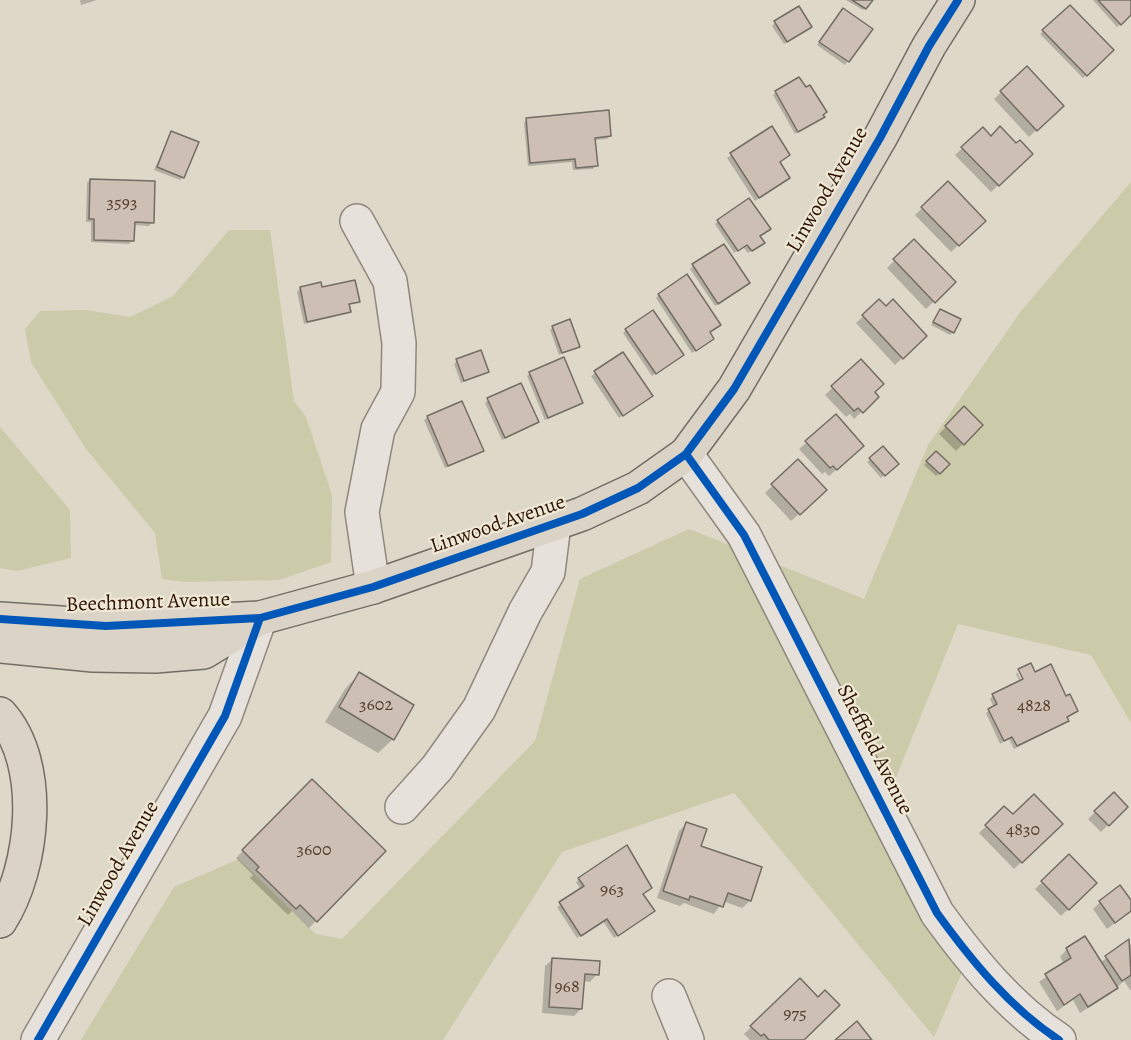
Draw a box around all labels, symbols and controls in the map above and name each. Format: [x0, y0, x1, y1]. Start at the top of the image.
street label: Linwood Avenue [782, 123, 874, 257]
house number: 3593 [107, 193, 137, 215]
street label: Linwood Avenue [427, 490, 569, 560]
street label: Beechmont Avenue [65, 588, 231, 618]
street label: Sheffield Avenue [830, 681, 918, 819]
house number: 3602 [359, 695, 393, 717]
house number: 4828 [1017, 696, 1051, 718]
street label: Linwood Avenue [73, 797, 165, 931]
house number: 4830 [1006, 820, 1040, 842]
house number: 3600 [297, 840, 331, 862]
house number: 963 [600, 880, 624, 902]
house number: 968 [554, 977, 580, 999]
house number: 975 [783, 1004, 807, 1026]

